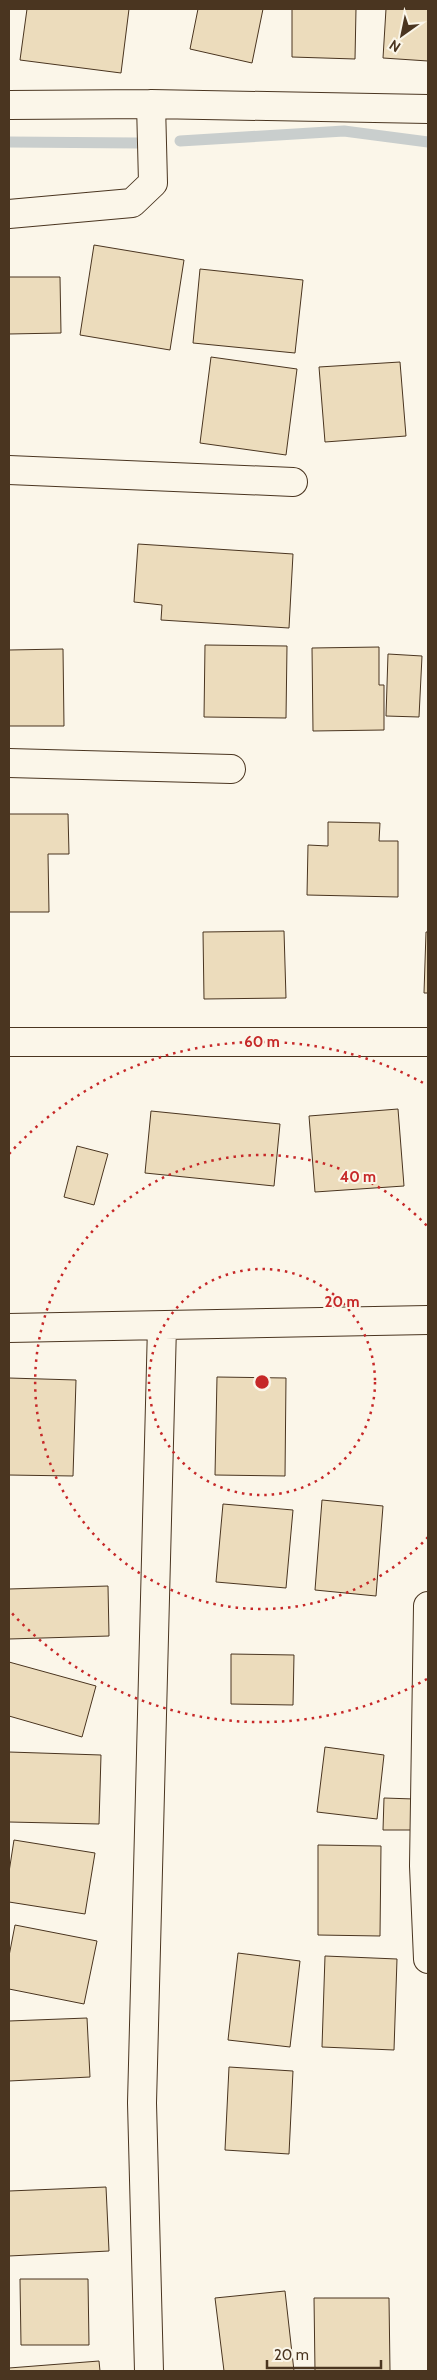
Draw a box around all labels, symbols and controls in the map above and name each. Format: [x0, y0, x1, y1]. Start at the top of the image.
north arrow [377, 10, 427, 60]
text: N [386, 36, 404, 56]
text: 60 m [244, 1033, 280, 1051]
text: 40 m [340, 1168, 376, 1186]
text: 20 m [325, 1293, 359, 1311]
centre of rings [253, 1373, 271, 1391]
scale bar [267, 2338, 381, 2370]
text: 20 m [274, 2346, 309, 2364]

